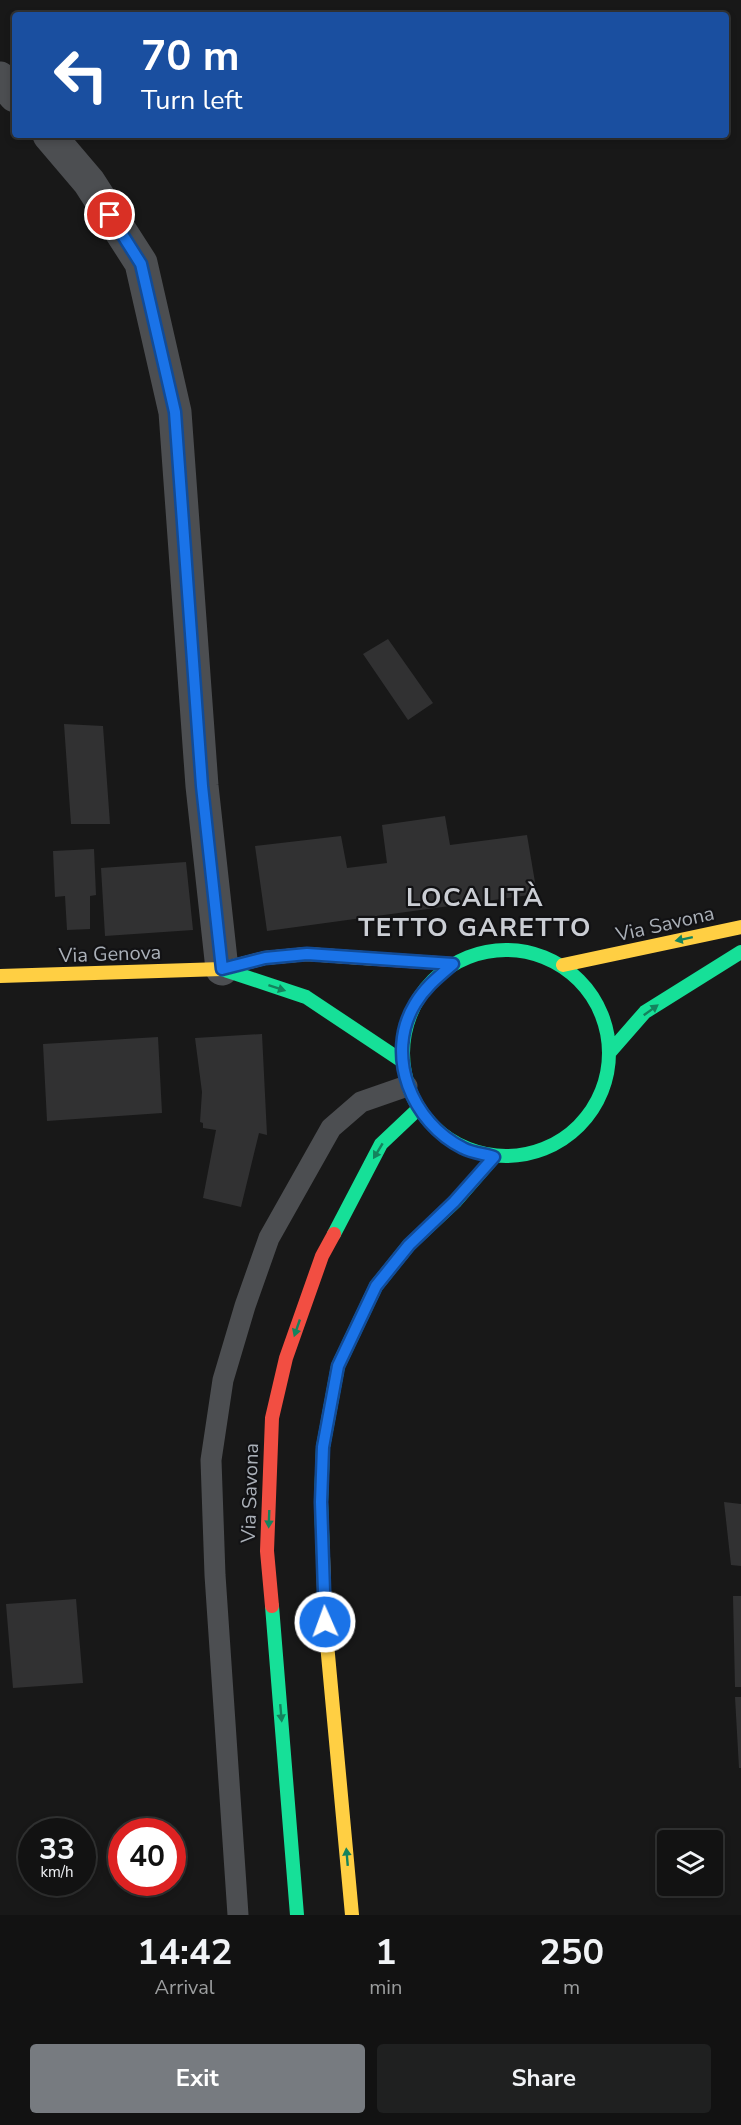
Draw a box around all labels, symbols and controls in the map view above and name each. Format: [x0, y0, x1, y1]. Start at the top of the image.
text: 70 m [141, 28, 240, 85]
icon: left [42, 36, 120, 114]
text: Turn left [141, 82, 242, 119]
pin [84, 189, 135, 240]
icon: arrive [93, 198, 126, 231]
district label: LOCALITÀ TETTO GARETTO [358, 880, 592, 945]
street label: Via Savona [612, 900, 717, 949]
one-way arrow [674, 935, 693, 945]
street label: Via Genova [57, 939, 162, 969]
one-way arrow [268, 984, 286, 993]
one-way arrow [643, 1004, 658, 1016]
one-way arrow [372, 1143, 383, 1159]
one-way arrow [292, 1319, 302, 1337]
street label: Via Savona [235, 1442, 265, 1545]
one-way arrow [264, 1509, 273, 1528]
position arrow [293, 1590, 357, 1654]
one-way arrow [276, 1704, 285, 1723]
speed limit sign: 40 [108, 1818, 186, 1896]
text: 33 [39, 1829, 75, 1870]
map controls [657, 1830, 723, 1896]
button: layers [657, 1830, 723, 1896]
one-way arrow [342, 1847, 352, 1866]
text: km/h [40, 1862, 74, 1882]
text: 14:42 [137, 1928, 232, 1977]
text: 1 [375, 1928, 397, 1977]
text: 250 [539, 1928, 604, 1977]
text: Arrival [155, 1974, 215, 2001]
text: min [369, 1974, 402, 2001]
text: m [563, 1974, 580, 2001]
button: Exit [30, 2044, 365, 2113]
button: Share [377, 2044, 711, 2113]

